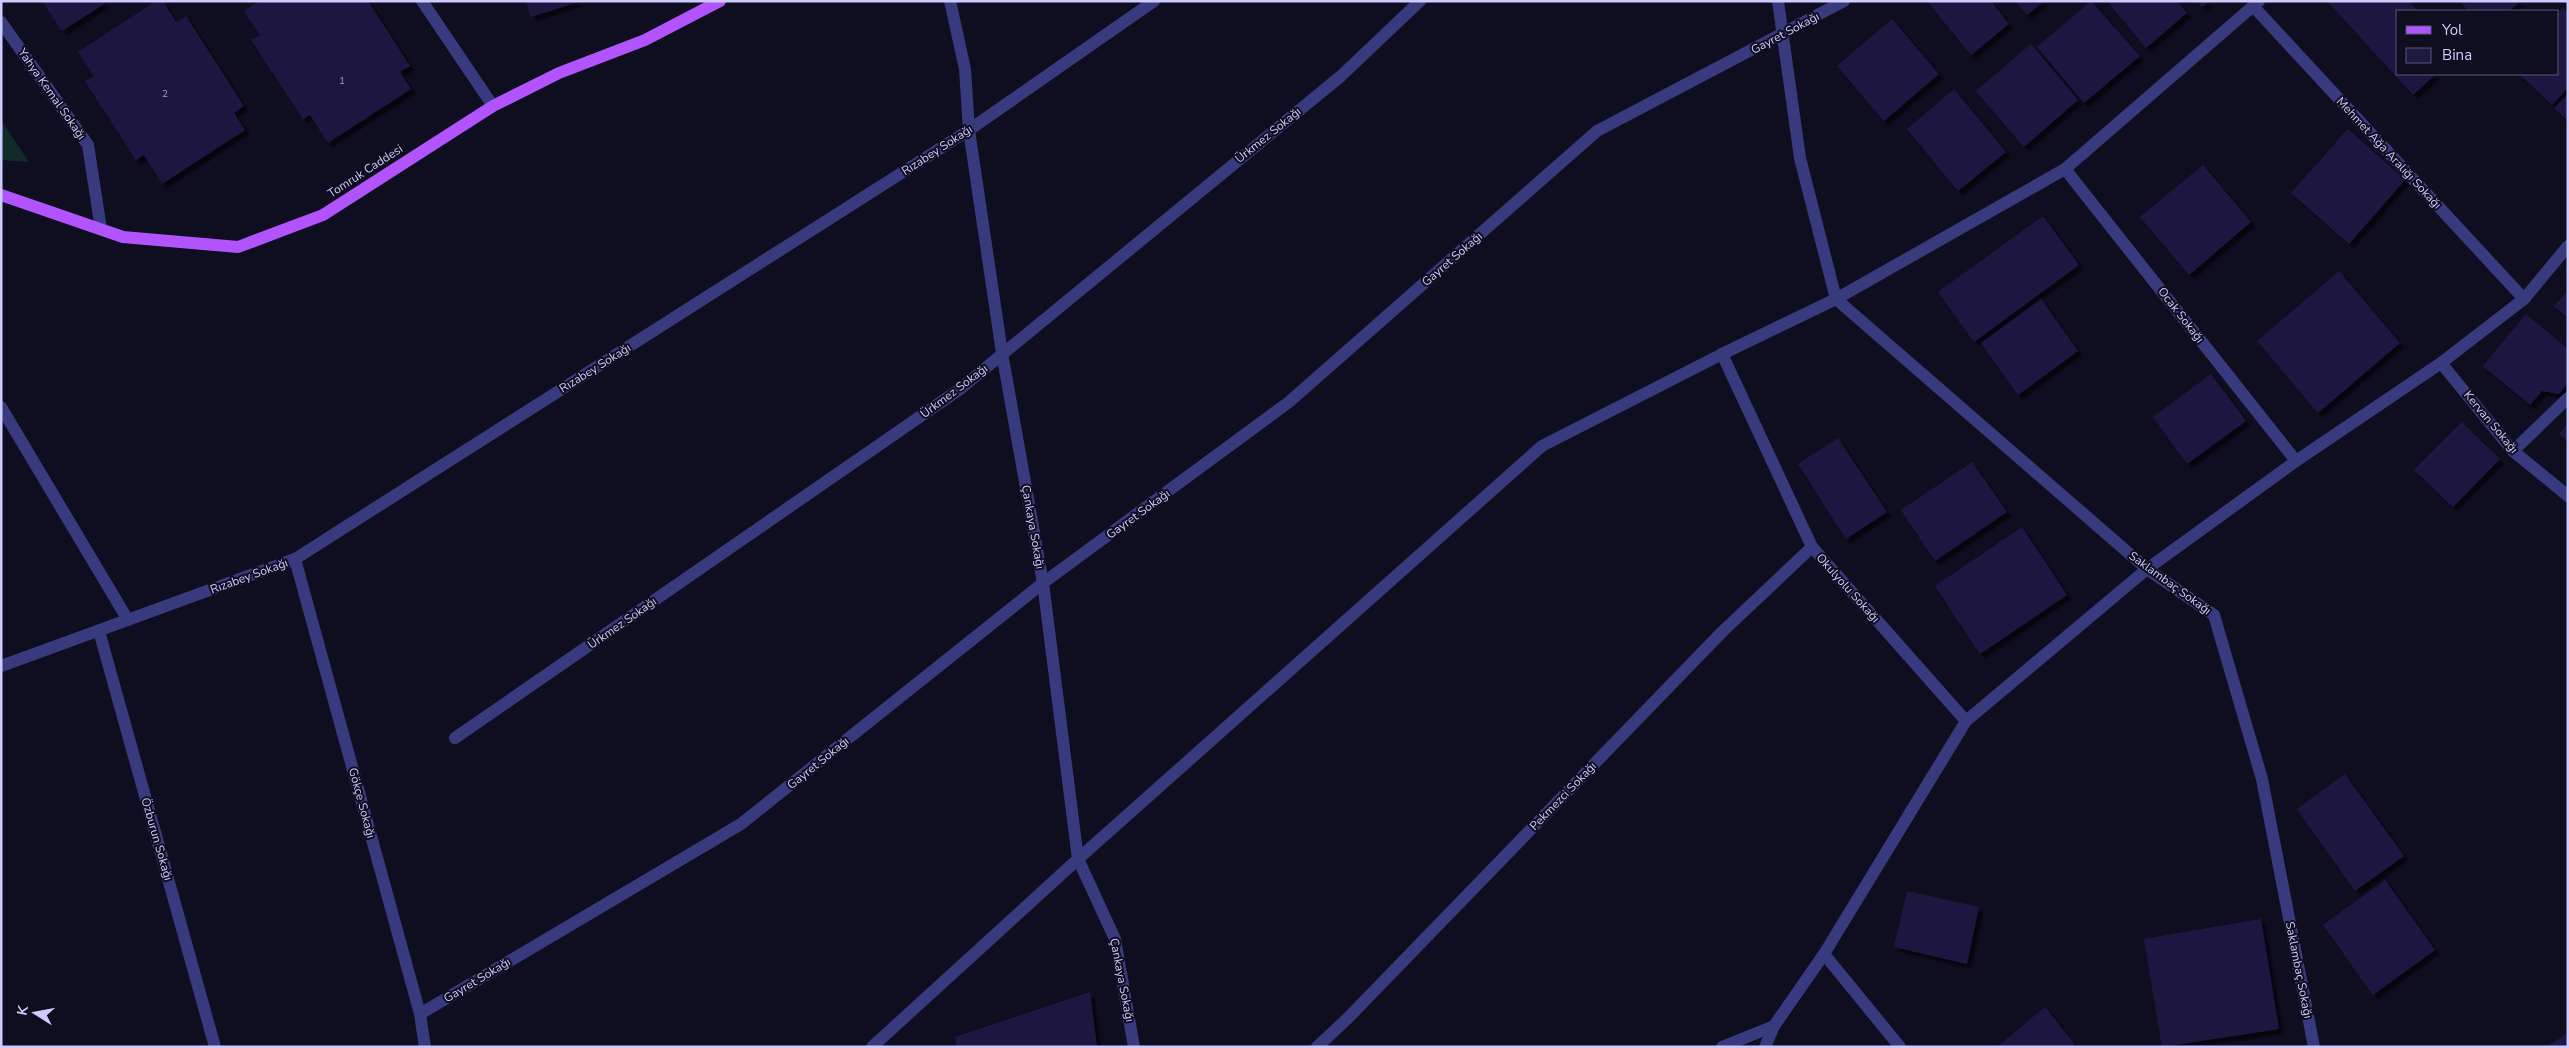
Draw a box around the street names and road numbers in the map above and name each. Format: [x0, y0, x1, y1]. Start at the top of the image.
street label: Gayret Sokağı [1748, 8, 1822, 58]
street label: Yahya Kemal Sokağı [14, 44, 90, 143]
street label: Mehmet Ağa Aralığı Sokağı [2333, 94, 2445, 212]
street label: Ürkmez Sokağı [1232, 103, 1304, 167]
street label: Rızabey Sokağı [899, 121, 975, 179]
street label: Tomruk Caddesi [324, 141, 406, 201]
street label: Gayret Sokağı [1418, 228, 1486, 290]
street label: Ocak Sokağı [2154, 284, 2208, 346]
street label: Rızabey Sokağı [556, 340, 634, 396]
street label: Ürkmez Sokağı [917, 360, 991, 422]
street label: Kervan Sokağı [2460, 387, 2522, 457]
street label: Çankaya Sokağı [1018, 484, 1048, 570]
street label: Gayret Sokağı [1103, 485, 1173, 543]
street label: Saklambaç Sokağı [2126, 548, 2214, 618]
street label: Okulyolu Sokağı [1813, 550, 1883, 626]
street label: Rızabey Sokağı [208, 555, 290, 597]
street label: Ürkmez Sokağı [584, 593, 660, 653]
street label: Gayret Sokağı [784, 733, 852, 793]
street label: Pekmezci Sokağı [1526, 758, 1600, 834]
street label: Gökçe Sokağı [345, 766, 379, 840]
street label: Özburun Sokağı [138, 796, 176, 882]
street label: Saklambaç Sokağı [2282, 920, 2316, 1020]
street label: Çankaya Sokağı [1106, 937, 1138, 1023]
street label: Gayret Sokağı [441, 954, 513, 1006]

